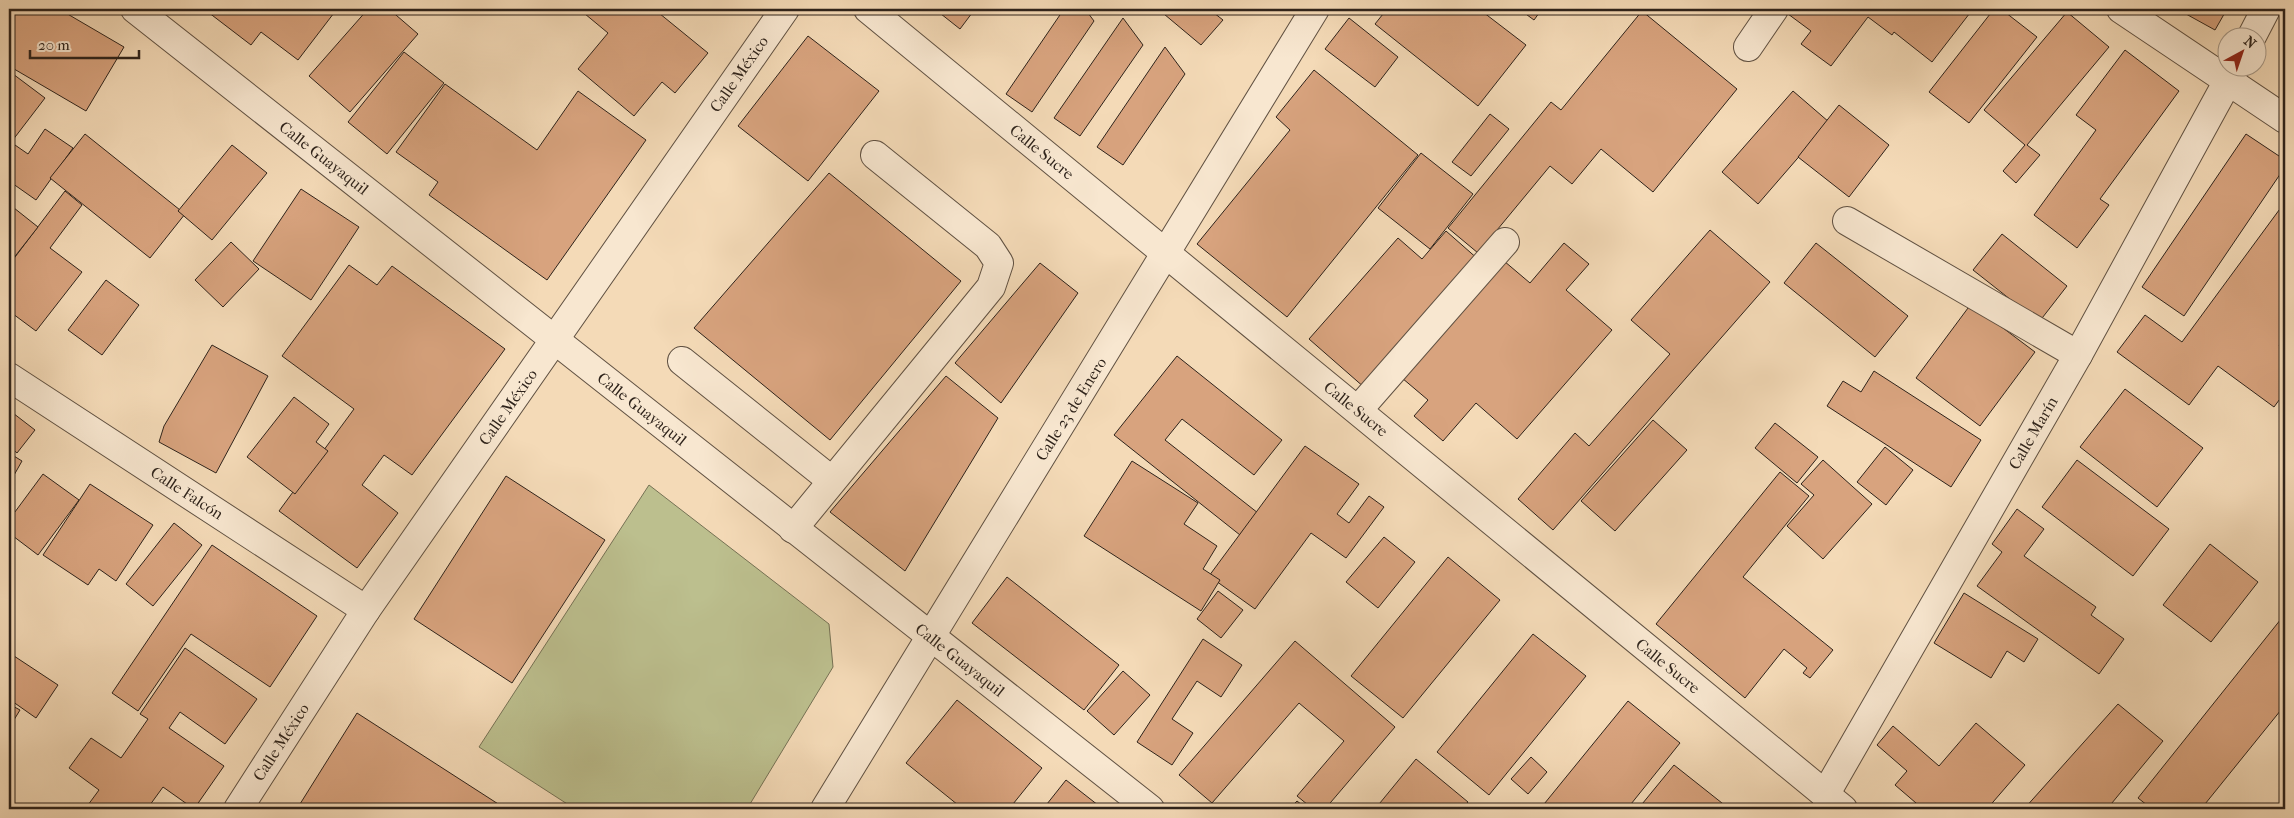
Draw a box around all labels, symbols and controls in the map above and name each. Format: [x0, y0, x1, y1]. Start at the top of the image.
scale bar [30, 28, 139, 60]
north arrow [2216, 28, 2266, 78]
street label: Calle México [706, 32, 772, 116]
text: N [2241, 32, 2260, 53]
text: 20 m [38, 36, 70, 54]
street label: Calle Guayaquil [276, 117, 373, 199]
street label: Calle Sucre [1006, 120, 1078, 184]
street label: Calle 23 de Enero [1032, 354, 1110, 464]
street label: Calle México [475, 365, 541, 449]
street label: Calle Guayaquil [594, 368, 691, 450]
street label: Calle Sucre [1320, 377, 1392, 441]
street label: Calle Marín [2004, 393, 2062, 473]
street label: Calle Falcón [147, 462, 227, 524]
street label: Calle Guayaquil [912, 619, 1009, 701]
street label: Calle Sucre [1632, 634, 1704, 698]
street label: Calle México [249, 700, 313, 784]

